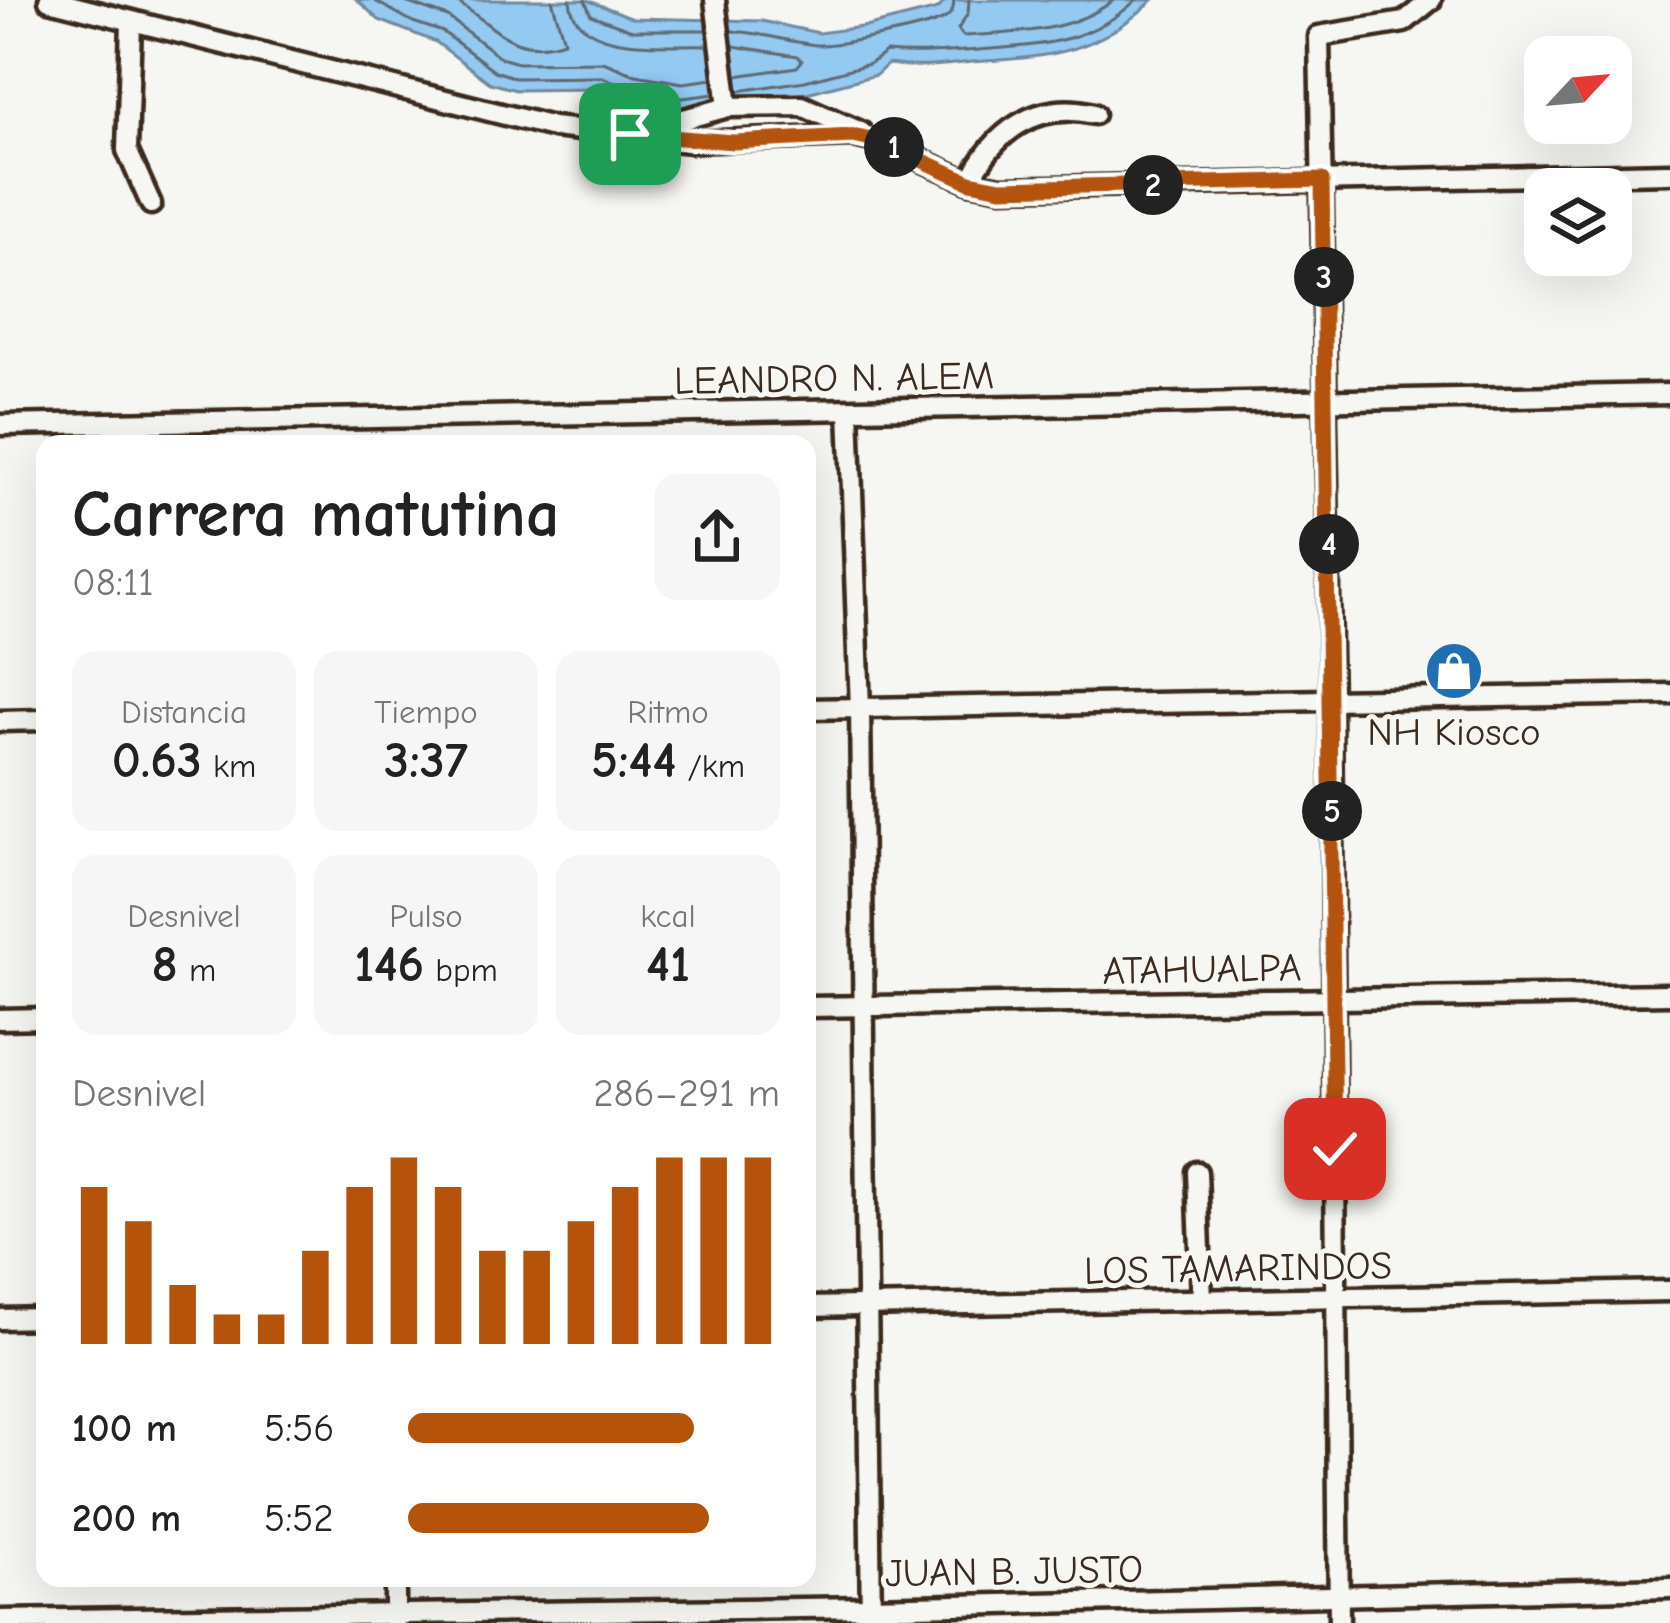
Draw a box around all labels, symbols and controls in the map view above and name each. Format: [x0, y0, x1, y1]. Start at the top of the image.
north arrow [1524, 36, 1632, 144]
map controls [1524, 36, 1632, 276]
pin [579, 83, 681, 185]
icon: arrive [597, 101, 663, 167]
pin: 1 [864, 117, 924, 177]
text: 1 [888, 128, 900, 166]
pin: 2 [1123, 155, 1183, 215]
text: 2 [1145, 166, 1161, 204]
button: layers [1524, 168, 1632, 276]
pin: 3 [1294, 247, 1354, 307]
text: 3 [1316, 258, 1332, 296]
street label: LEANDRO N. ALEM [674, 353, 995, 404]
button: share [654, 474, 780, 600]
text: Carrera matutina [72, 477, 559, 553]
pin: 4 [1299, 514, 1359, 574]
text: 4 [1321, 525, 1337, 563]
text: 08:11 [72, 560, 154, 605]
shop icon: NH Kiosco [1423, 640, 1485, 702]
text: Distancia [121, 693, 247, 731]
text: Tiempo [374, 693, 478, 731]
text: Ritmo [627, 693, 709, 731]
place label: NH Kiosco [1367, 710, 1541, 755]
text: 0.63 [112, 731, 202, 790]
text: 3:37 [384, 731, 468, 790]
text: 5:44 [591, 731, 676, 790]
text: km [202, 747, 256, 785]
text: /km [676, 747, 745, 785]
pin: 5 [1302, 781, 1362, 841]
text: 5 [1323, 792, 1341, 830]
text: Desnivel [127, 897, 241, 935]
text: Pulso [389, 897, 463, 935]
text: kcal [640, 897, 696, 935]
text: 8 [152, 935, 178, 994]
text: 146 [354, 935, 424, 994]
text: 41 [646, 935, 690, 994]
street label: ATAHUALPA [1102, 945, 1302, 994]
text: m [178, 951, 216, 989]
text: bpm [424, 951, 498, 989]
text: Desnivel [72, 1071, 206, 1116]
text: 286–291 m [593, 1071, 780, 1116]
pin [1284, 1098, 1386, 1200]
icon: check [1302, 1116, 1368, 1182]
street label: LOS TAMARINDOS [1084, 1243, 1393, 1294]
text: 100 m [72, 1406, 177, 1451]
text: 5:56 [264, 1406, 334, 1451]
text: 200 m [72, 1496, 181, 1541]
text: 5:52 [264, 1496, 334, 1541]
street label: JUAN B. JUSTO [885, 1547, 1143, 1596]

